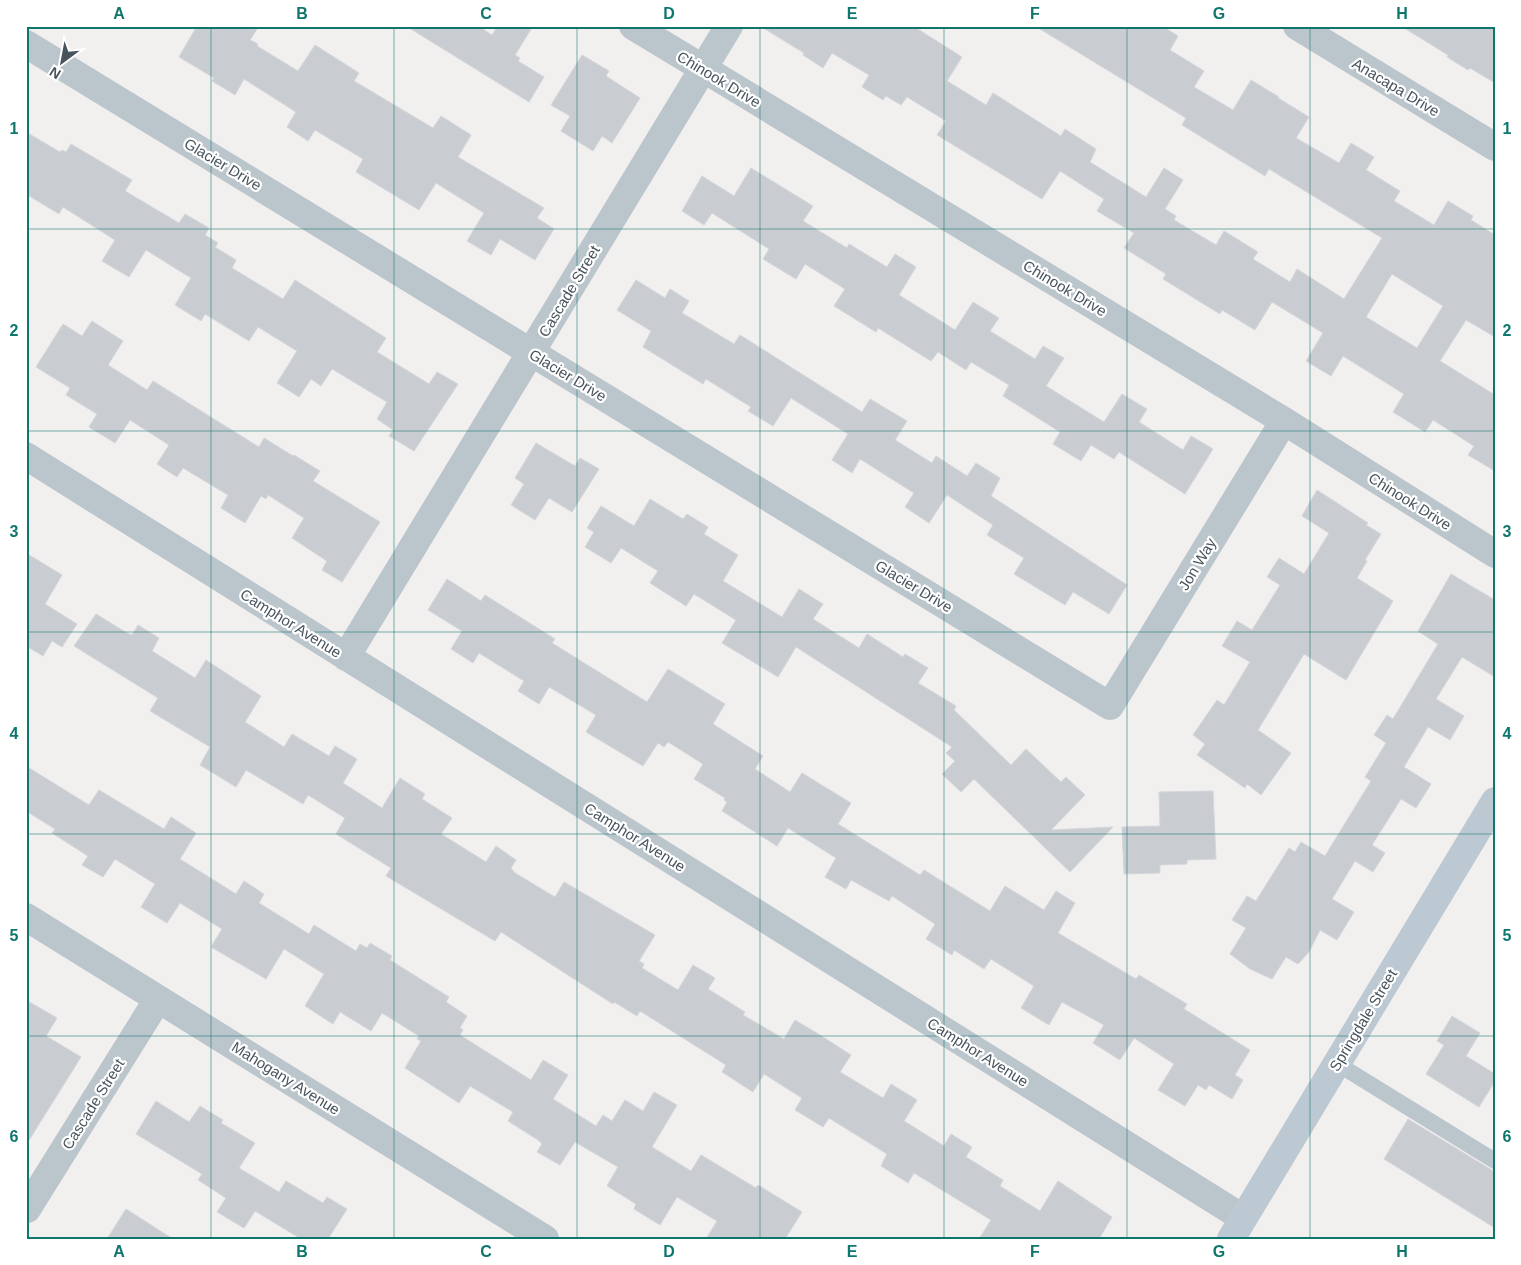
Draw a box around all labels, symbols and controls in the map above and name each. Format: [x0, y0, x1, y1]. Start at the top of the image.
text: A [113, 5, 125, 22]
text: B [296, 5, 308, 22]
text: C [480, 5, 492, 22]
text: D [663, 5, 675, 22]
text: E [847, 5, 858, 22]
text: F [1030, 5, 1040, 22]
text: G [1213, 5, 1225, 22]
text: H [1396, 5, 1408, 22]
north arrow [38, 38, 88, 88]
street label: Chinook Drive [674, 47, 764, 111]
street label: Anacapa Drive [1349, 54, 1443, 120]
text: N [47, 64, 64, 82]
text: 1 [10, 120, 19, 137]
text: 1 [1503, 120, 1512, 137]
street label: Glacier Drive [181, 134, 265, 194]
street label: Cascade Street [535, 242, 603, 340]
street label: Chinook Drive [1020, 256, 1110, 320]
text: 2 [10, 322, 19, 339]
text: 2 [1503, 322, 1512, 339]
street label: Glacier Drive [526, 345, 610, 405]
street label: Chinook Drive [1366, 469, 1454, 533]
text: 3 [10, 523, 19, 540]
text: 3 [1503, 523, 1512, 540]
street label: Jon Way [1175, 534, 1219, 593]
street label: Glacier Drive [872, 556, 956, 616]
street label: Camphor Avenue [237, 585, 345, 661]
text: 4 [10, 725, 19, 742]
text: 4 [1503, 725, 1512, 742]
street label: Camphor Avenue [581, 799, 689, 875]
text: 5 [10, 927, 19, 944]
text: 5 [1503, 927, 1512, 944]
street label: Springdale Street [1326, 965, 1401, 1074]
street label: Camphor Avenue [924, 1014, 1032, 1090]
street label: Mahogany Avenue [229, 1038, 343, 1118]
street label: Cascade Street [58, 1055, 128, 1152]
text: 6 [10, 1128, 19, 1145]
text: 6 [1503, 1128, 1512, 1145]
text: A [113, 1243, 125, 1260]
text: B [296, 1243, 308, 1260]
text: C [480, 1243, 492, 1260]
text: D [663, 1243, 675, 1260]
text: E [847, 1243, 858, 1260]
text: F [1030, 1243, 1040, 1260]
text: G [1213, 1243, 1225, 1260]
text: H [1396, 1243, 1408, 1260]

